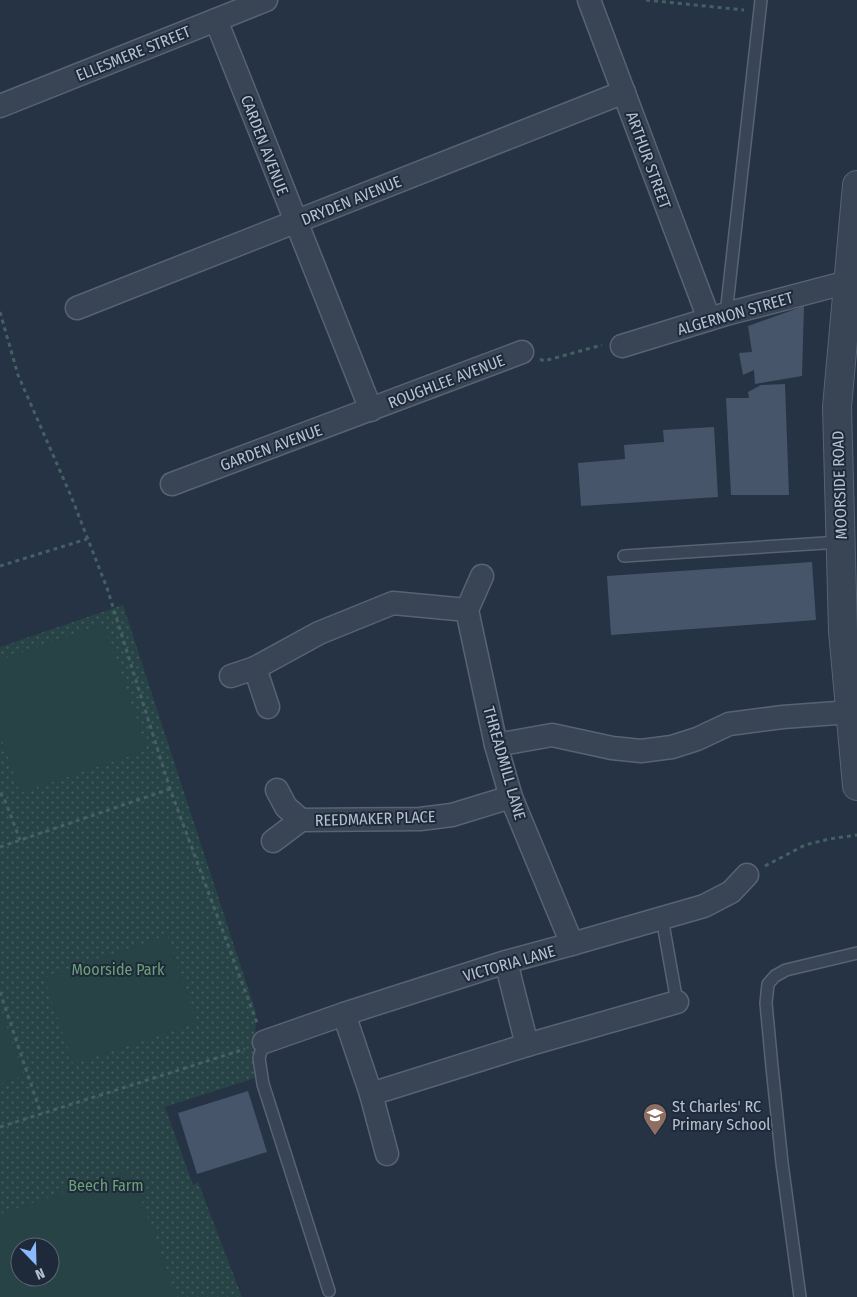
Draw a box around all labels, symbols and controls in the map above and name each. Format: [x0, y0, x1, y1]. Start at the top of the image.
street label: ELLESMERE STREET [73, 22, 194, 85]
street label: CARDEN AVENUE [237, 92, 292, 198]
street label: ARTHUR STREET [622, 109, 675, 212]
street label: DRYDEN AVENUE [298, 172, 404, 229]
street label: ALGERNON STREET [675, 288, 796, 339]
street label: ROUGHLEE AVENUE [385, 351, 507, 412]
street label: GARDEN AVENUE [218, 420, 325, 475]
street label: MOORSIDE ROAD [828, 430, 851, 540]
street label: THREADMILL LANE [479, 704, 530, 822]
street label: REEDMAKER PLACE [314, 807, 436, 830]
street label: VICTORIA LANE [461, 941, 557, 986]
park label: Moorside Park [71, 960, 165, 979]
place label: St Charles' RC Primary School [672, 1097, 771, 1134]
school or university icon: St Charles' RC Primary School [642, 1102, 668, 1136]
park label: Beech Farm [68, 1176, 144, 1195]
north arrow [10, 1237, 60, 1287]
text: N [33, 1264, 47, 1283]

